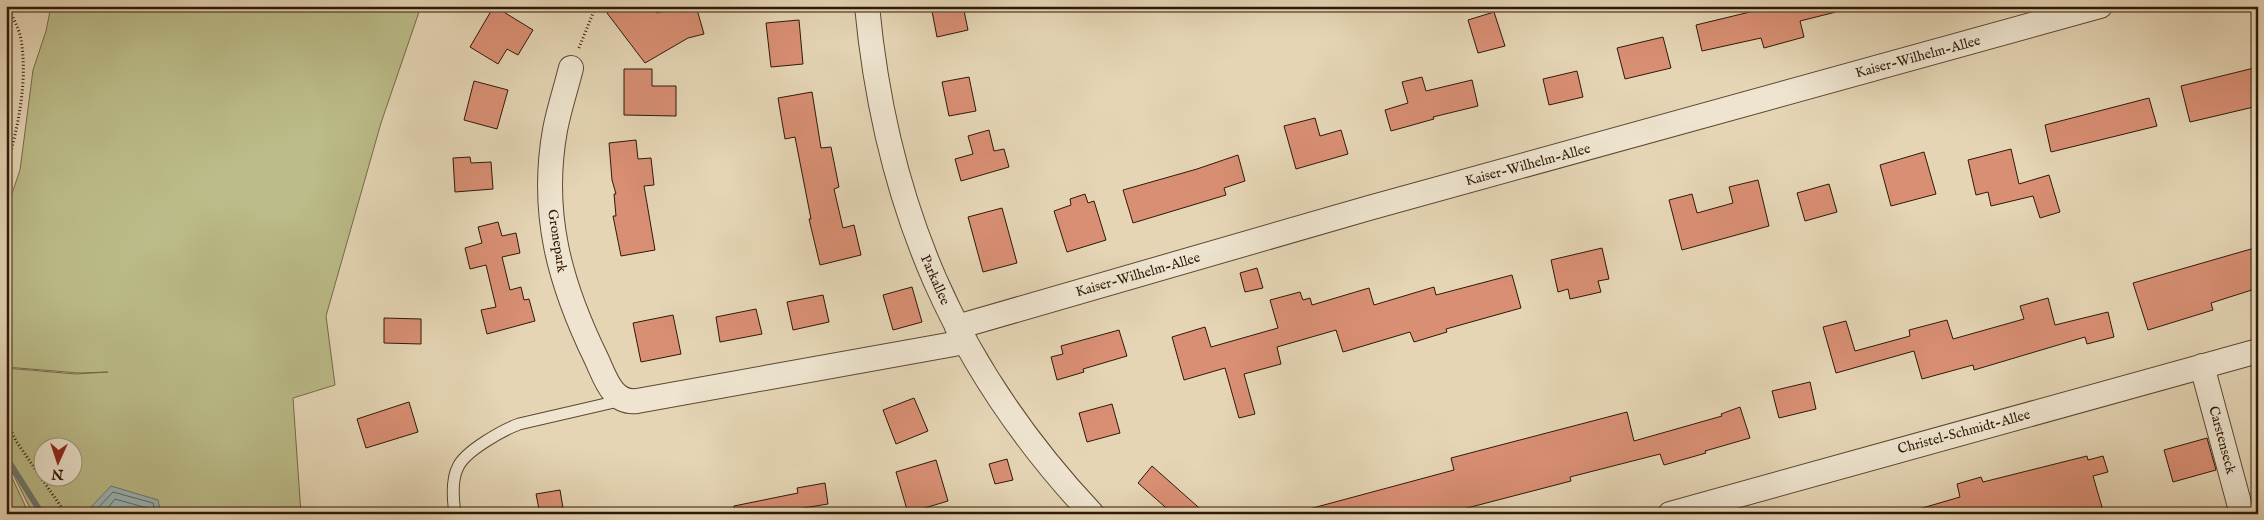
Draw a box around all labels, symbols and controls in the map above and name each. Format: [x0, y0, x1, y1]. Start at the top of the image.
street label: Kaiser-Wilhelm-Allee [1853, 31, 1983, 82]
street label: Kaiser-Wilhelm-Allee [1463, 139, 1593, 190]
street label: Gronepark [543, 208, 571, 274]
street label: Kaiser-Wilhelm-Allee [1074, 248, 1203, 301]
street label: Parkallee [916, 252, 954, 308]
street label: Carstenseck [2204, 404, 2240, 476]
street label: Christel-Schmidt-Allee [1896, 405, 2033, 458]
north arrow [32, 438, 82, 488]
text: N [51, 465, 65, 483]

